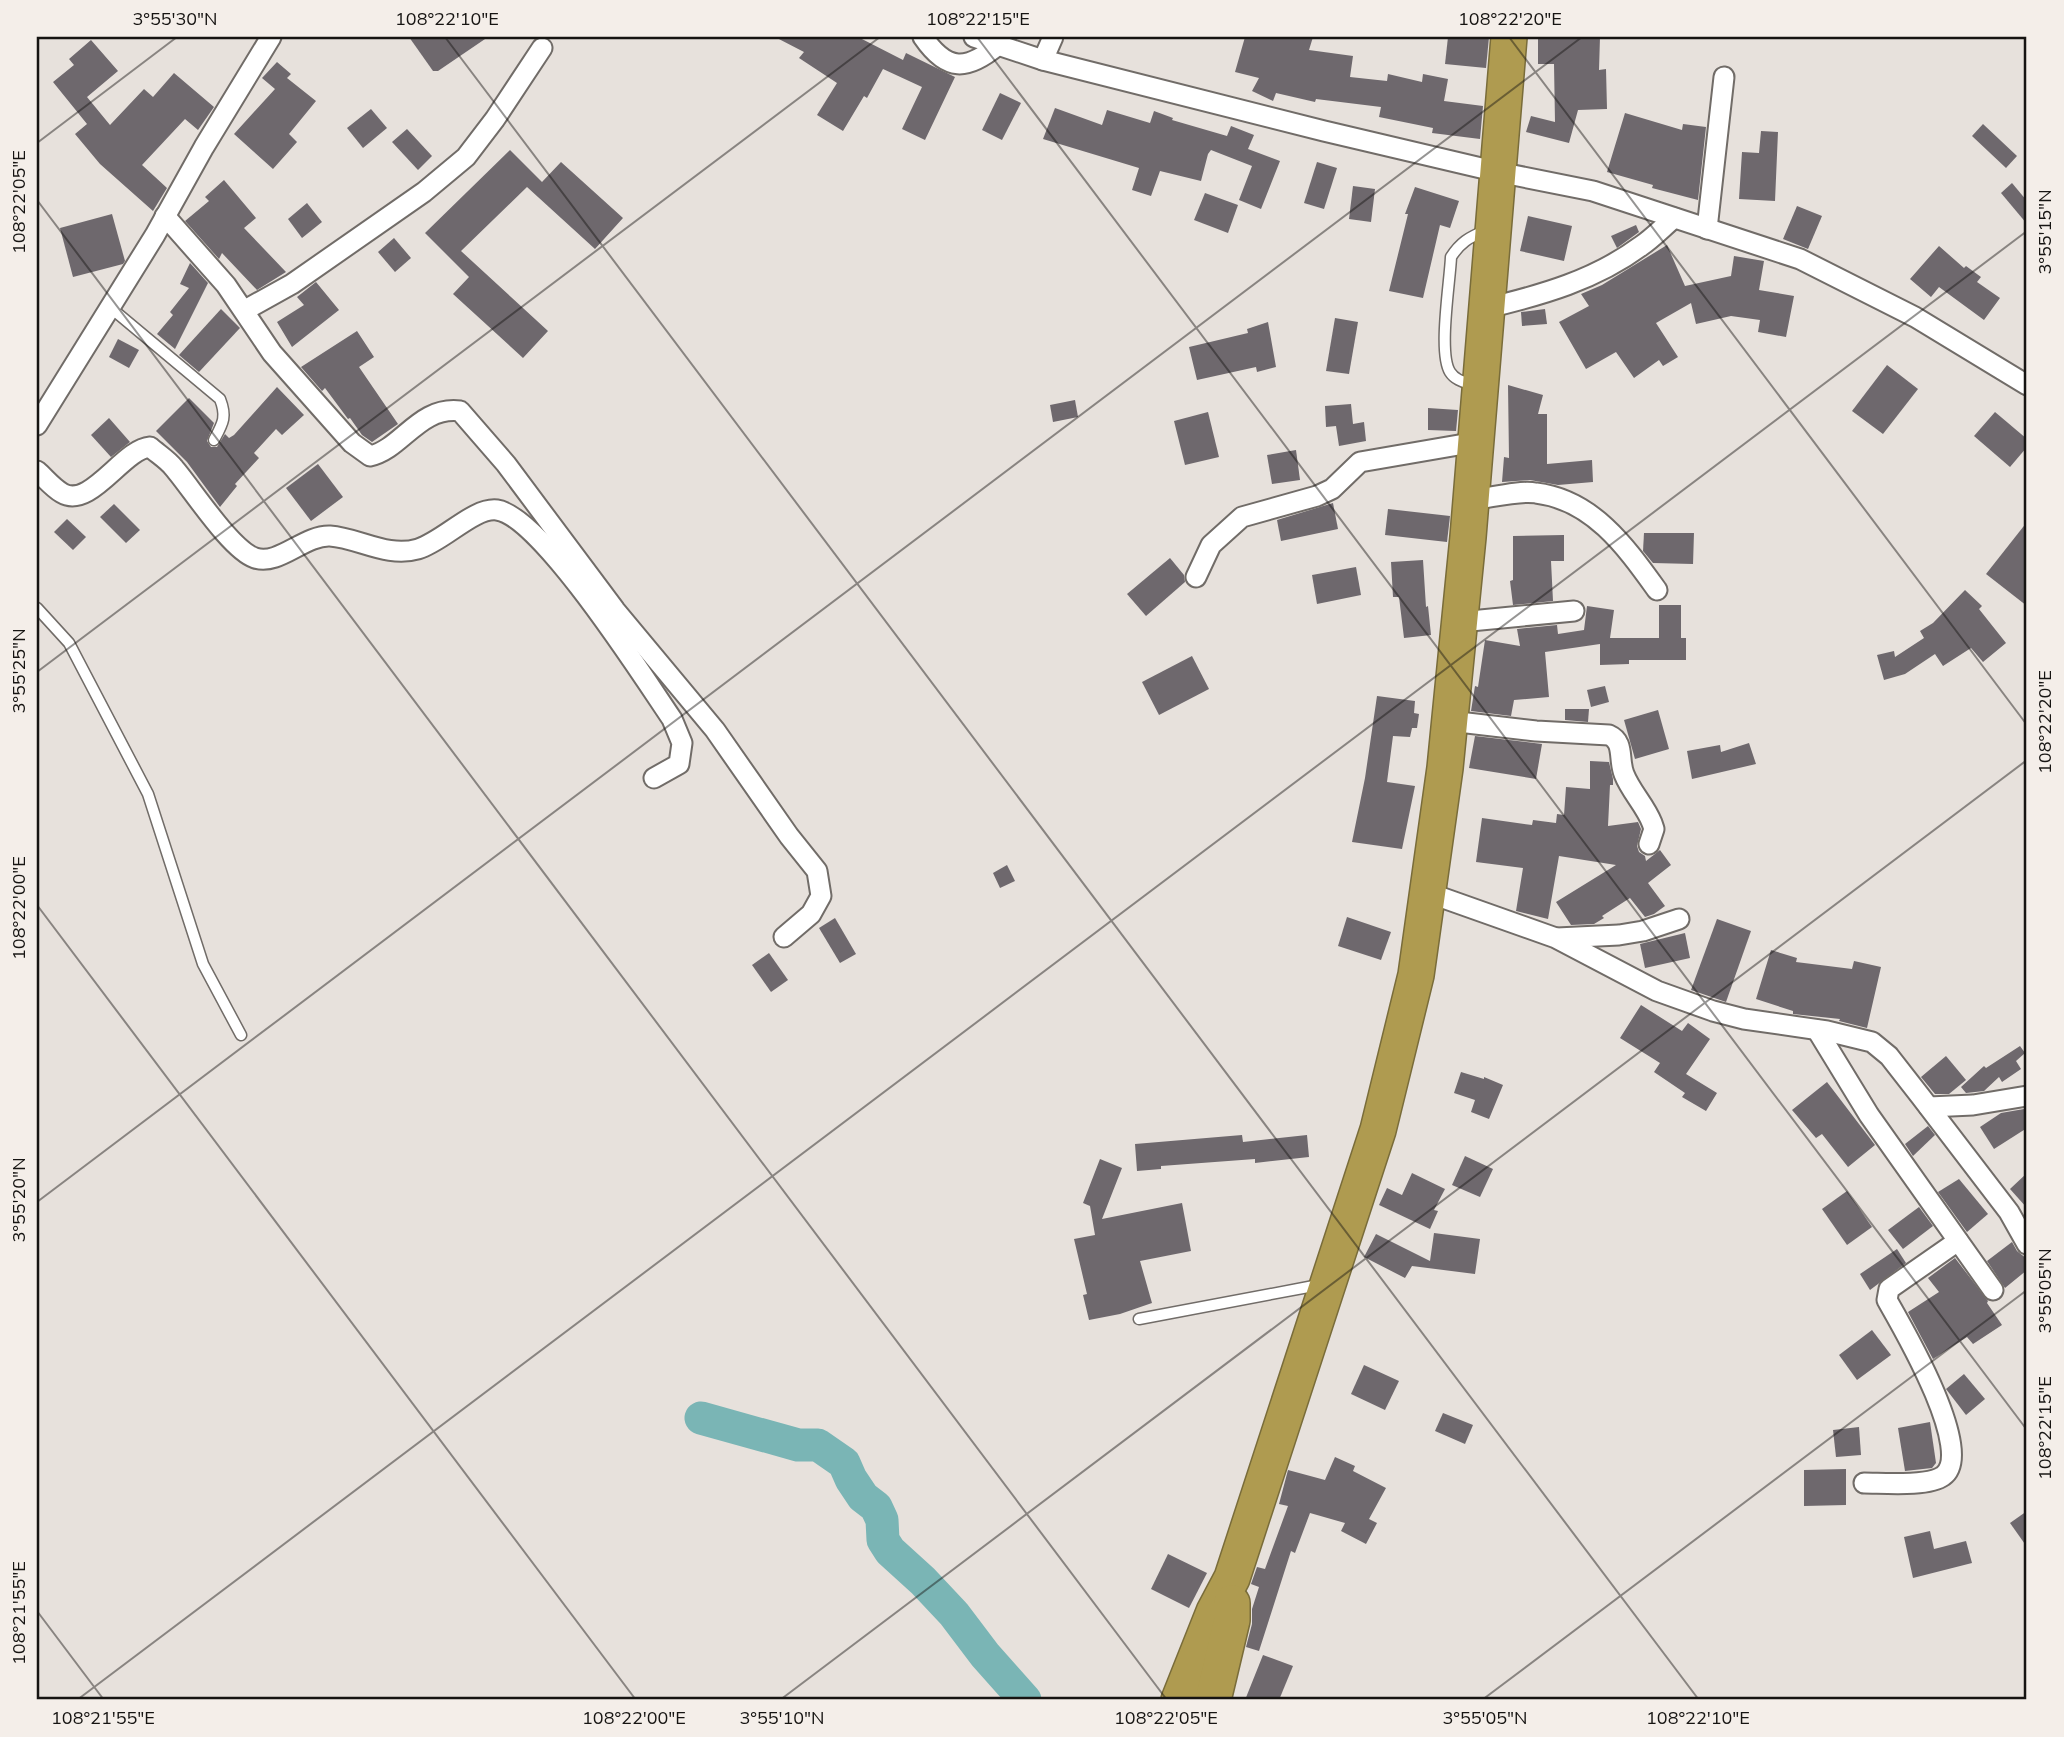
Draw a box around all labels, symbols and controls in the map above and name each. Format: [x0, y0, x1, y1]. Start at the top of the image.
text: 3°55'30"N [132, 7, 218, 30]
text: 108°22'10"E [395, 7, 499, 30]
text: 108°22'15"E [926, 7, 1030, 30]
text: 108°22'20"E [1458, 7, 1562, 30]
text: 108°22'05"E [7, 150, 30, 254]
text: 3°55'15"N [2033, 189, 2056, 275]
text: 3°55'25"N [7, 628, 30, 714]
text: 108°22'20"E [2033, 670, 2056, 774]
text: 108°22'00"E [7, 856, 30, 960]
text: 3°55'20"N [7, 1157, 30, 1243]
text: 3°55'05"N [2033, 1248, 2056, 1334]
text: 108°22'15"E [2033, 1376, 2056, 1480]
text: 108°21'55"E [7, 1561, 30, 1665]
text: 108°21'55"E [51, 1706, 155, 1729]
text: 108°22'00"E [582, 1706, 686, 1729]
text: 3°55'10"N [739, 1706, 825, 1729]
text: 108°22'05"E [1114, 1706, 1218, 1729]
text: 3°55'05"N [1442, 1706, 1528, 1729]
text: 108°22'10"E [1646, 1706, 1750, 1729]

